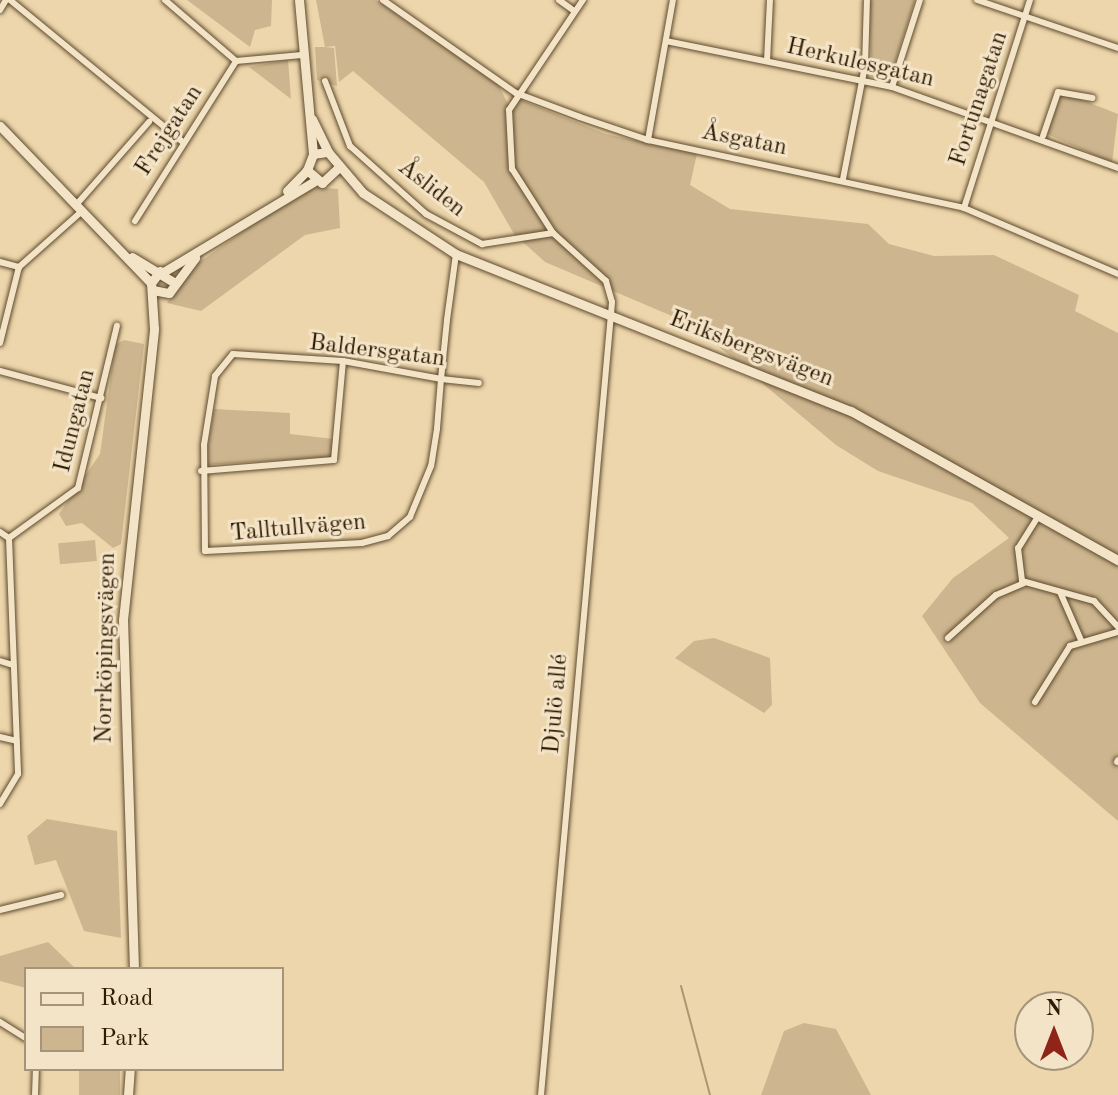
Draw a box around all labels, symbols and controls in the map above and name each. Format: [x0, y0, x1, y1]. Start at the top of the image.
street label: Fortunagatan [945, 28, 1015, 170]
street label: Herkulesgatan [783, 33, 937, 95]
street label: Frejgatan [130, 80, 210, 182]
street label: Åsgatan [699, 119, 789, 163]
street label: Åsliden [391, 154, 471, 224]
street label: Eriksbergsvägen [665, 305, 837, 395]
street label: Baldersgatan [307, 329, 447, 375]
street label: Idungatan [49, 366, 103, 476]
street label: Talltullvägen [229, 509, 367, 549]
street label: Norrköpingsvägen [91, 552, 123, 744]
street label: Djulö allé [538, 653, 576, 755]
legend [24, 967, 284, 1071]
text: Road [100, 987, 153, 1011]
north arrow [1014, 991, 1094, 1071]
text: N [1046, 998, 1062, 1020]
text: Park [100, 1027, 149, 1051]

